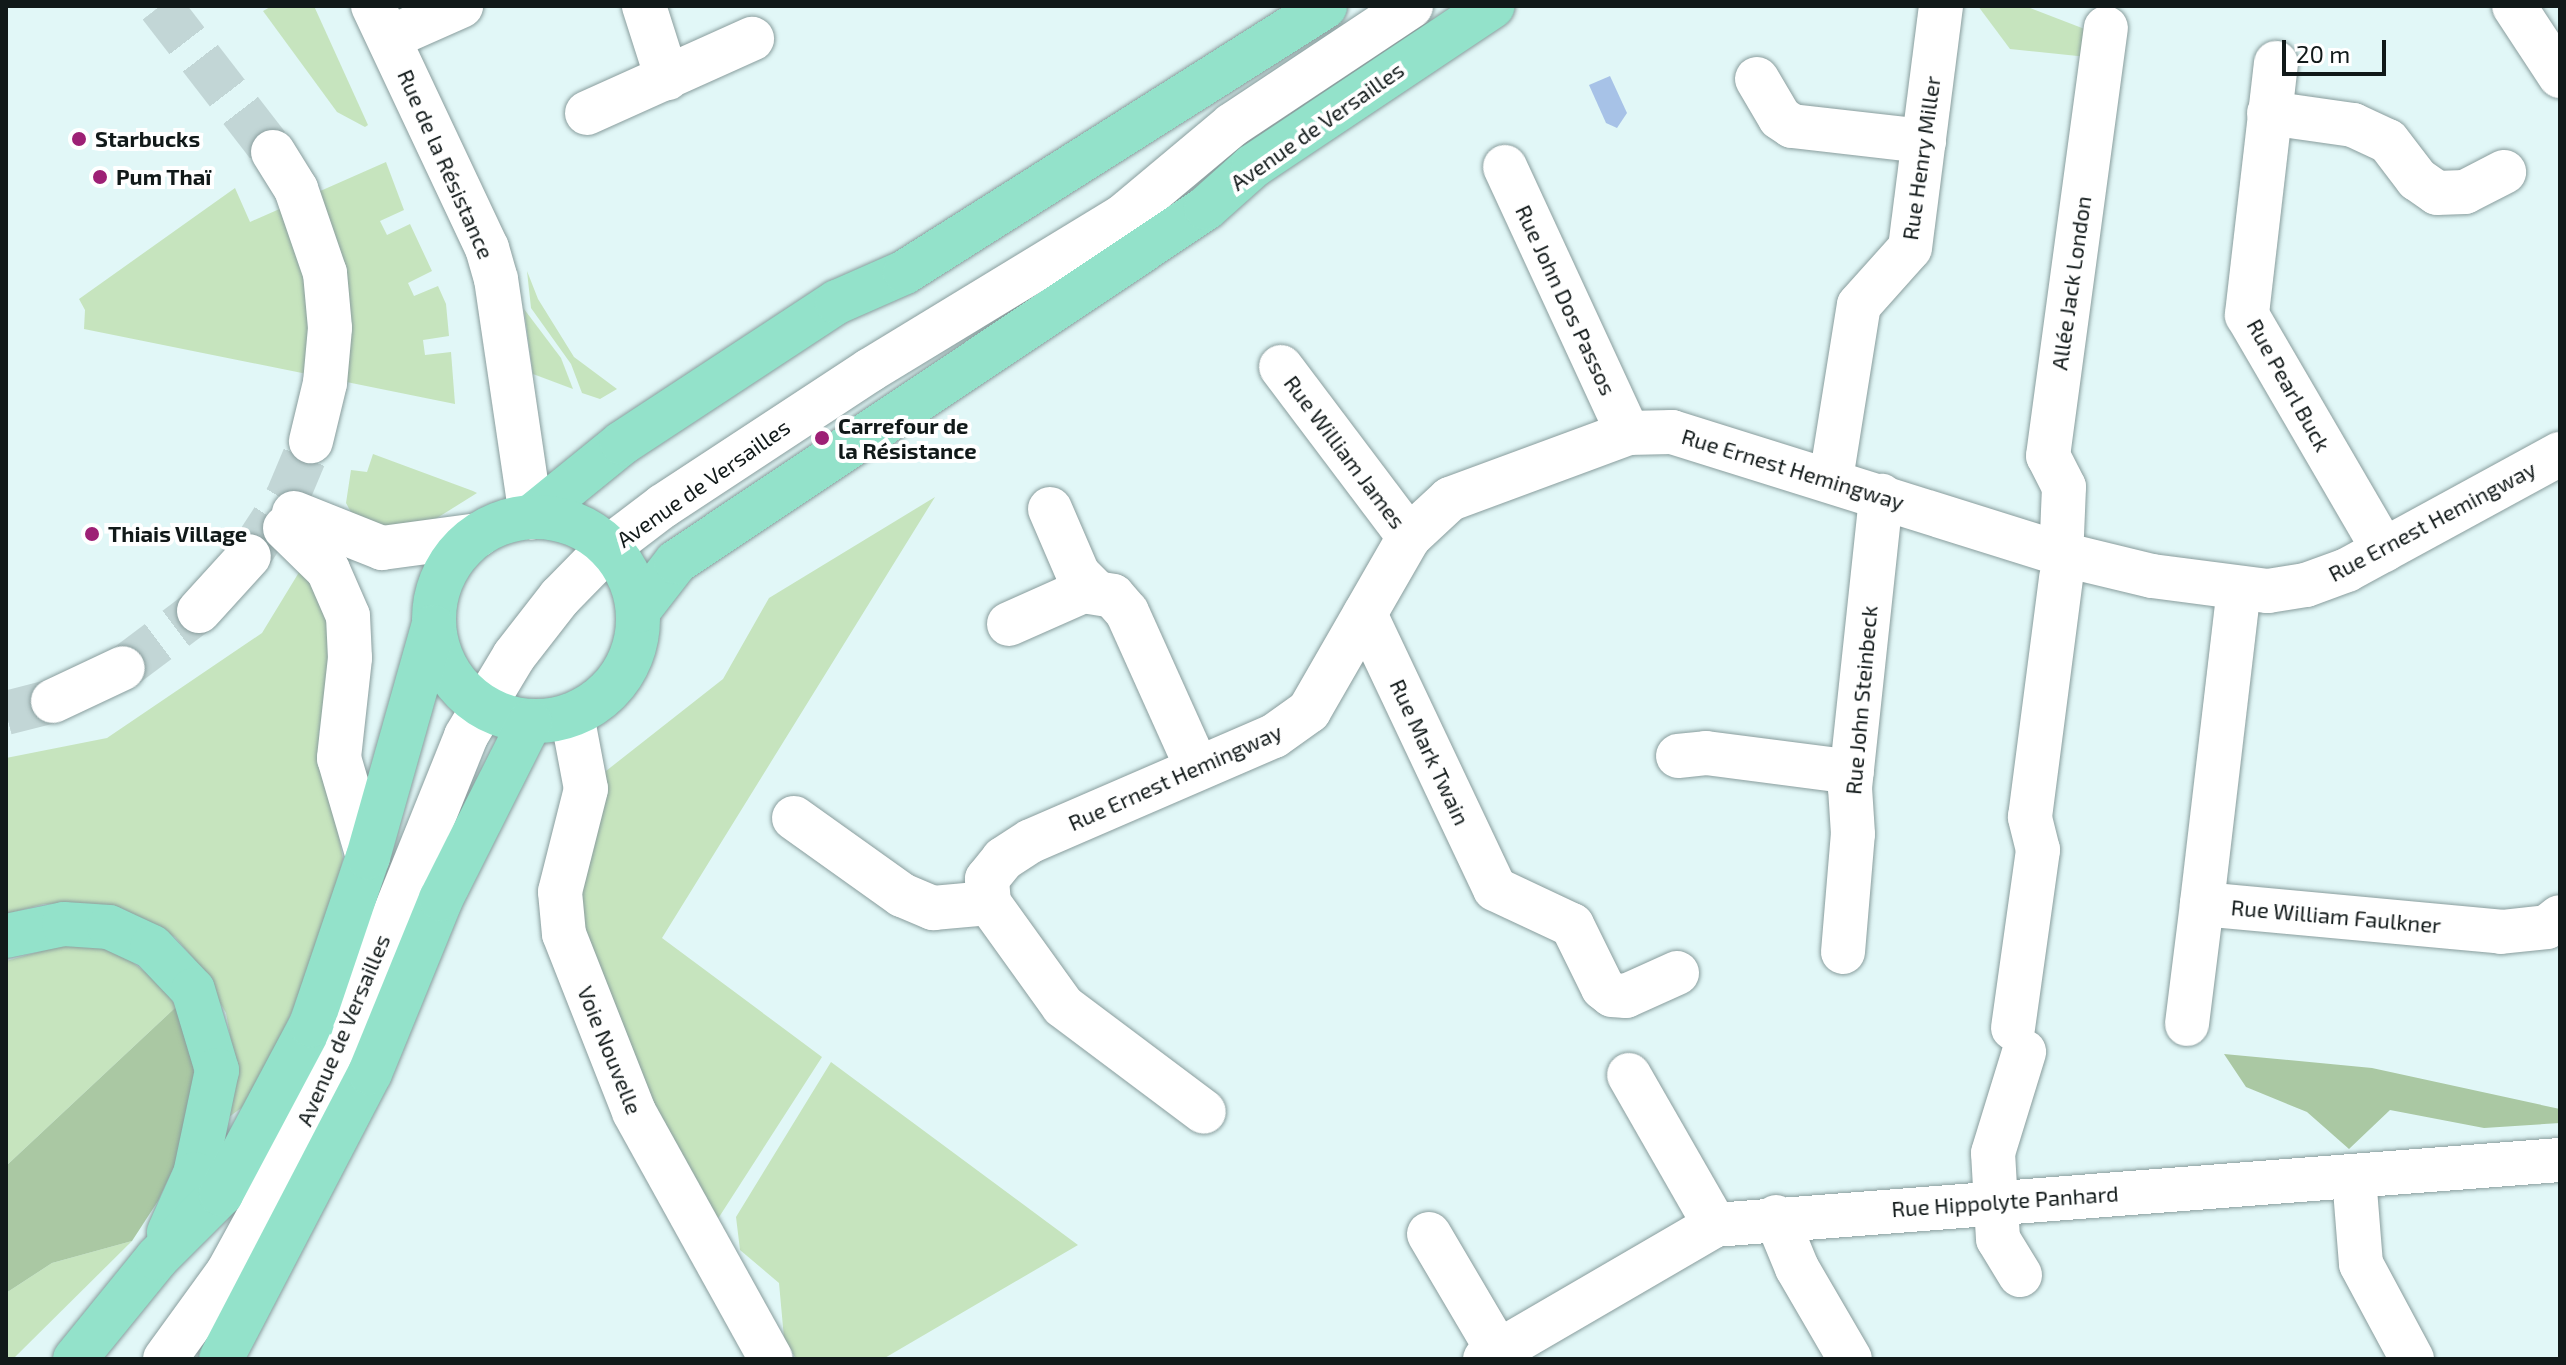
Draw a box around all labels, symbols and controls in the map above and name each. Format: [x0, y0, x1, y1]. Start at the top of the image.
scale bar [2286, 24, 2390, 74]
text: 20 m [2296, 39, 2350, 68]
street label: Avenue de Versailles [1225, 56, 1409, 196]
street label: Rue de la Résistance [392, 65, 500, 263]
street label: Rue Henry Miller [1896, 74, 1946, 242]
place label: Starbucks [95, 126, 200, 152]
marker: Starbucks [70, 130, 88, 148]
place label: Pum Thaï [116, 164, 212, 190]
marker: Pum Thaï [91, 168, 109, 186]
street label: Allée Jack London [2046, 194, 2096, 372]
street label: Rue John Dos Passos [1510, 200, 1622, 400]
street label: Rue Pearl Buck [2242, 314, 2336, 456]
street label: Rue William James [1279, 370, 1411, 534]
place label: Carrefour de la Résistance [838, 412, 977, 464]
street label: Avenue de Versailles [611, 413, 795, 553]
street label: Rue Ernest Hemingway [1679, 423, 1907, 515]
marker: Carrefour de la Résistance [813, 429, 831, 447]
street label: Rue Ernest Hemingway [2324, 455, 2540, 587]
place label: Thiais Village [108, 521, 248, 547]
marker: Thiais Village [83, 525, 101, 543]
street label: Rue John Steinbeck [1840, 604, 1882, 796]
street label: Rue Mark Twain [1384, 674, 1476, 830]
street label: Rue Ernest Hemingway [1064, 718, 1286, 836]
street label: Rue William Faulkner [2230, 894, 2442, 938]
street label: Avenue de Versailles [291, 930, 395, 1130]
street label: Voie Nouvelle [572, 982, 648, 1118]
street label: Rue Hippolyte Panhard [1891, 1180, 2119, 1222]

